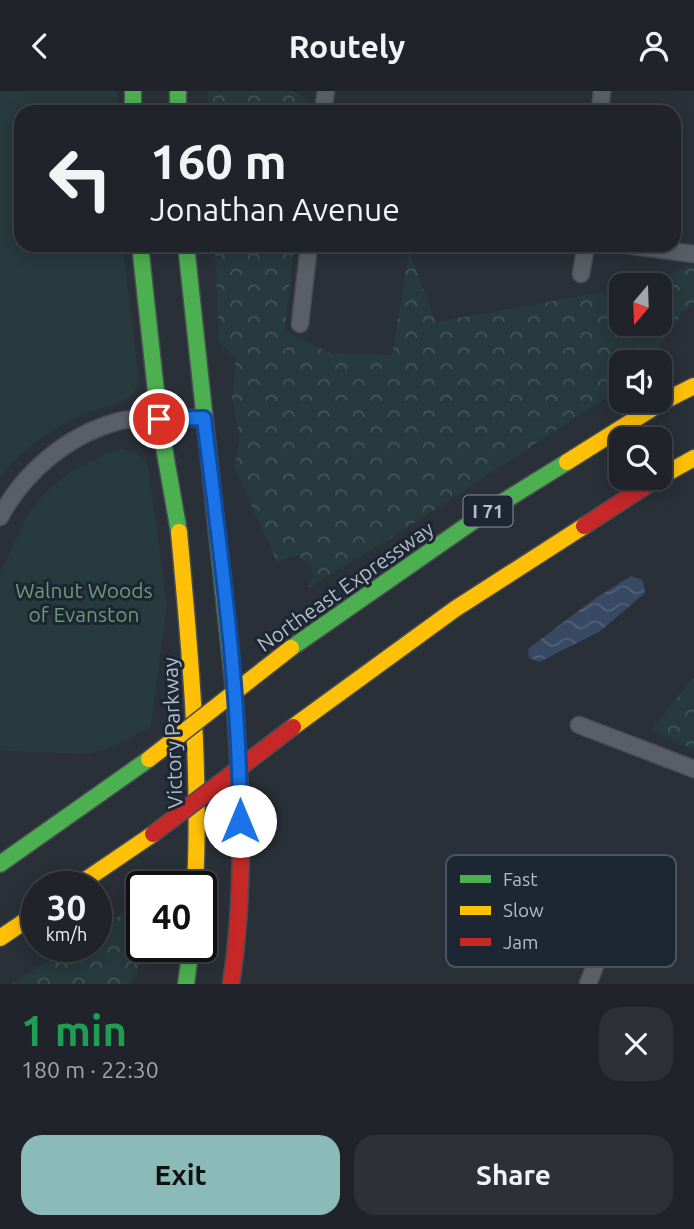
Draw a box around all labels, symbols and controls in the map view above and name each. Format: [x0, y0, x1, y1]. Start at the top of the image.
icon: back [21, 27, 59, 65]
icon: person [635, 27, 673, 65]
text: Routely [289, 28, 405, 64]
icon: left [35, 133, 126, 224]
text: 160 m [150, 133, 287, 188]
text: Jonathan Avenue [150, 191, 400, 227]
north arrow [609, 273, 672, 336]
map controls [609, 273, 672, 490]
button: sound [609, 350, 672, 413]
pin [129, 389, 189, 449]
icon: arrive [140, 400, 178, 438]
button: search [609, 427, 672, 490]
road number: I 71 [463, 495, 512, 527]
street label: Northeast Expressway [252, 516, 438, 656]
park label: Walnut Woods of Evanston [15, 578, 153, 626]
street label: Victory Parkway [157, 657, 187, 809]
position arrow [203, 784, 277, 858]
legend [446, 855, 676, 967]
text: Fast [503, 868, 538, 890]
speed limit sign: 40 [126, 871, 217, 962]
text: 30 [47, 887, 86, 927]
text: Slow [503, 899, 544, 921]
text: km/h [46, 924, 87, 944]
text: Jam [503, 931, 539, 953]
text: 1 min [21, 1007, 127, 1054]
button: close [599, 1007, 673, 1081]
text: 180 m · 22:30 [21, 1057, 159, 1082]
button: Exit [21, 1135, 340, 1215]
button: Share [354, 1135, 673, 1215]

